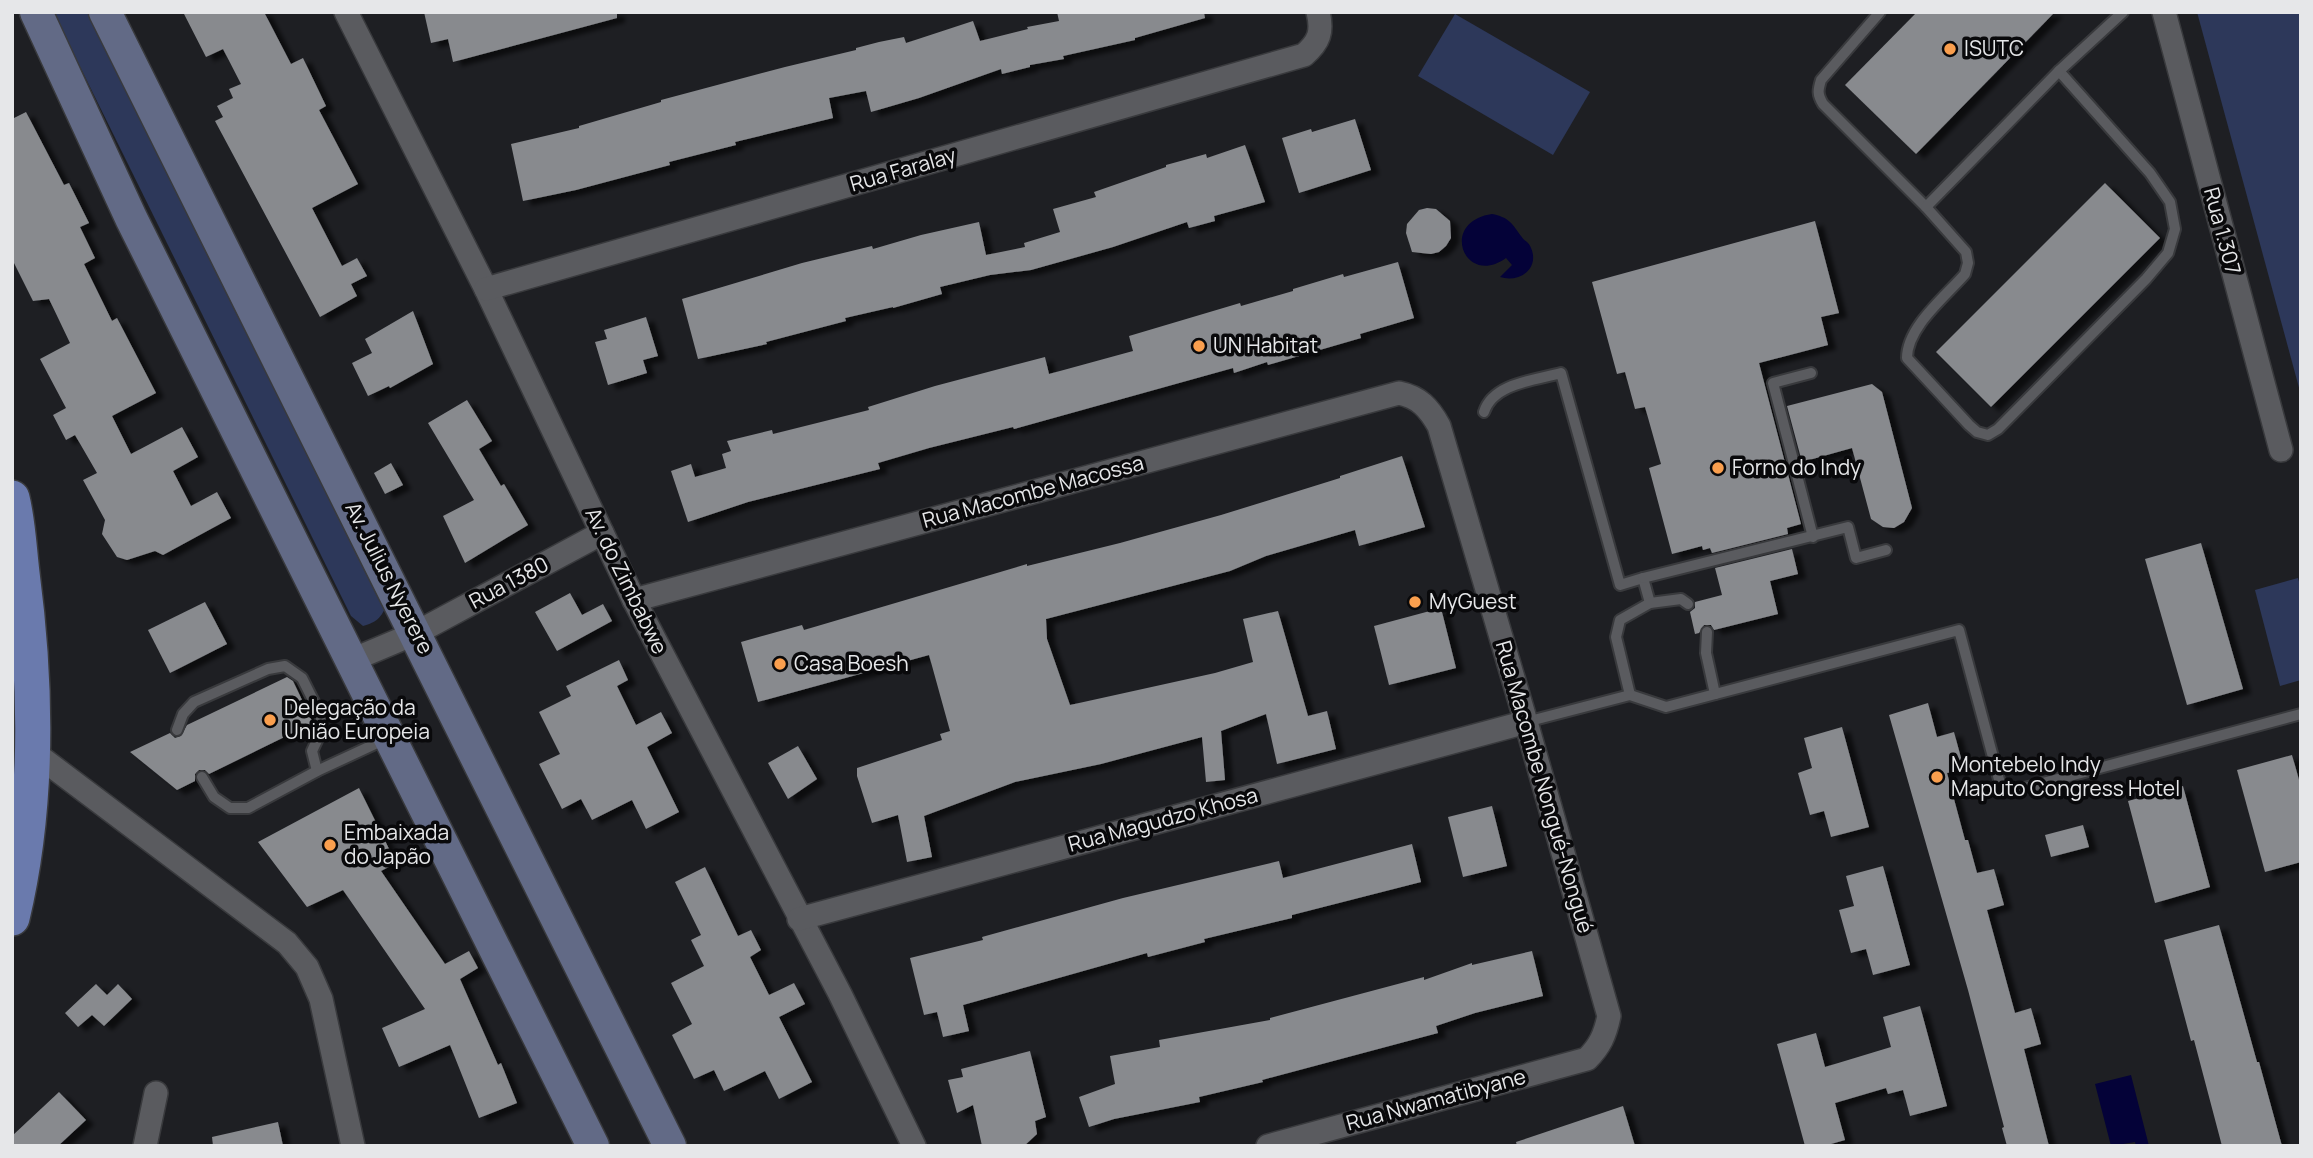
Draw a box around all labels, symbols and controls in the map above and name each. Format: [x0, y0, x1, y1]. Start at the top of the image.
place label: ISUTC [1964, 34, 2024, 62]
marker: ISUTC [1942, 41, 1958, 57]
street label: Rua Faralay [846, 141, 959, 198]
street label: Rua 1.307 [2198, 184, 2248, 277]
place label: UN Habitat [1213, 331, 1318, 359]
marker: UN Habitat [1191, 338, 1207, 354]
street label: Rua Macombe Macossa [919, 448, 1146, 534]
place label: Forno do Indy [1732, 453, 1861, 481]
marker: Forno do Indy [1710, 460, 1726, 476]
street label: Av. Julius Nyerere [339, 497, 440, 658]
street label: Av. do Zimbabwe [579, 503, 674, 658]
street label: Rua 1380 [464, 549, 553, 615]
place label: MyGuest [1429, 587, 1517, 615]
marker: MyGuest [1407, 594, 1423, 610]
street label: Rua Macombe Nongué-Nongué [1490, 637, 1600, 936]
place label: Casa Boesh [794, 649, 909, 677]
marker: Casa Boesh [772, 656, 788, 672]
place label: Delegação da União Europeia [284, 693, 430, 745]
marker: Delegação da União Europeia [262, 712, 278, 728]
place label: Montebelo Indy Maputo Congress Hotel [1951, 750, 2180, 802]
marker: Montebelo Indy Maputo Congress Hotel [1929, 769, 1945, 785]
street label: Rua Magudzo Khosa [1065, 780, 1261, 858]
place label: Embaixada do Japão [344, 818, 449, 870]
marker: Embaixada do Japão [322, 837, 338, 853]
street label: Rua Nwamatibyane [1343, 1062, 1529, 1136]

